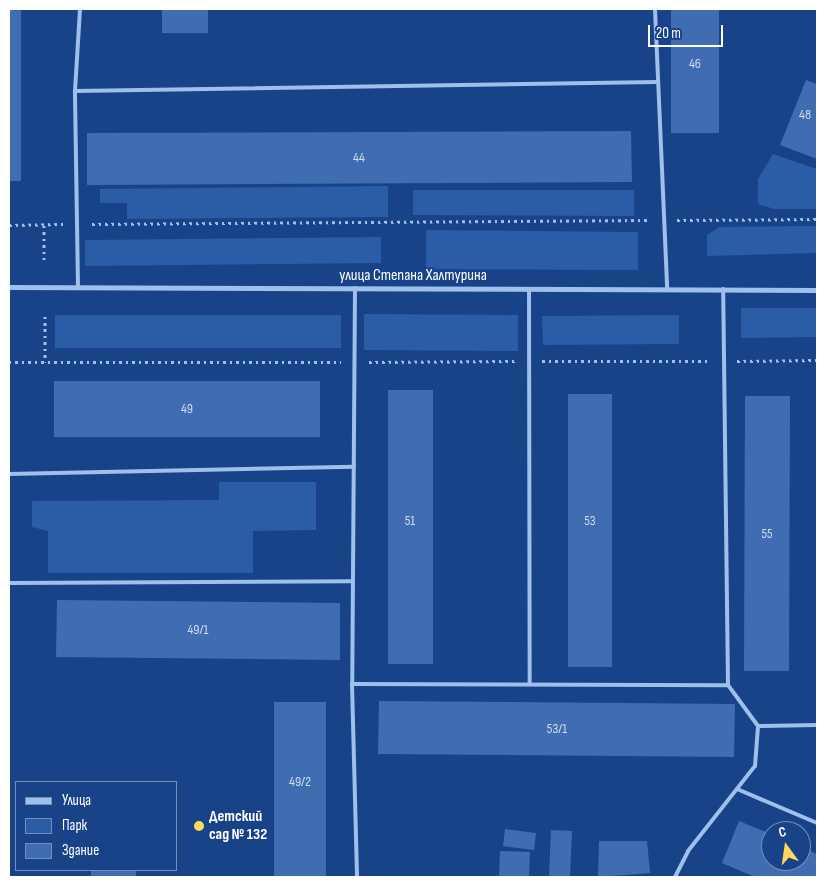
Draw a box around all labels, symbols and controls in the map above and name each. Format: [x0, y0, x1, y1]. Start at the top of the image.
scale bar [651, 15, 726, 47]
text: 20 m [656, 24, 681, 43]
house number: 46 [689, 56, 701, 72]
house number: 48 [799, 107, 811, 123]
house number: 44 [353, 150, 365, 166]
street label: улица Степана Халтурина [339, 266, 487, 286]
house number: 49 [181, 401, 193, 417]
house number: 51 [405, 513, 415, 529]
house number: 53 [584, 513, 596, 529]
house number: 55 [761, 526, 773, 542]
house number: 49/1 [187, 622, 209, 638]
house number: 53/1 [547, 721, 567, 737]
house number: 49/2 [289, 774, 311, 790]
legend [15, 781, 178, 871]
text: Улица [62, 791, 91, 810]
place label: Детский сад № 132 [209, 807, 267, 845]
text: Парк [62, 816, 87, 835]
marker: Детский сад № 132 [193, 820, 205, 832]
north arrow [761, 821, 811, 871]
text: С [777, 823, 788, 841]
text: Здание [62, 841, 99, 860]

